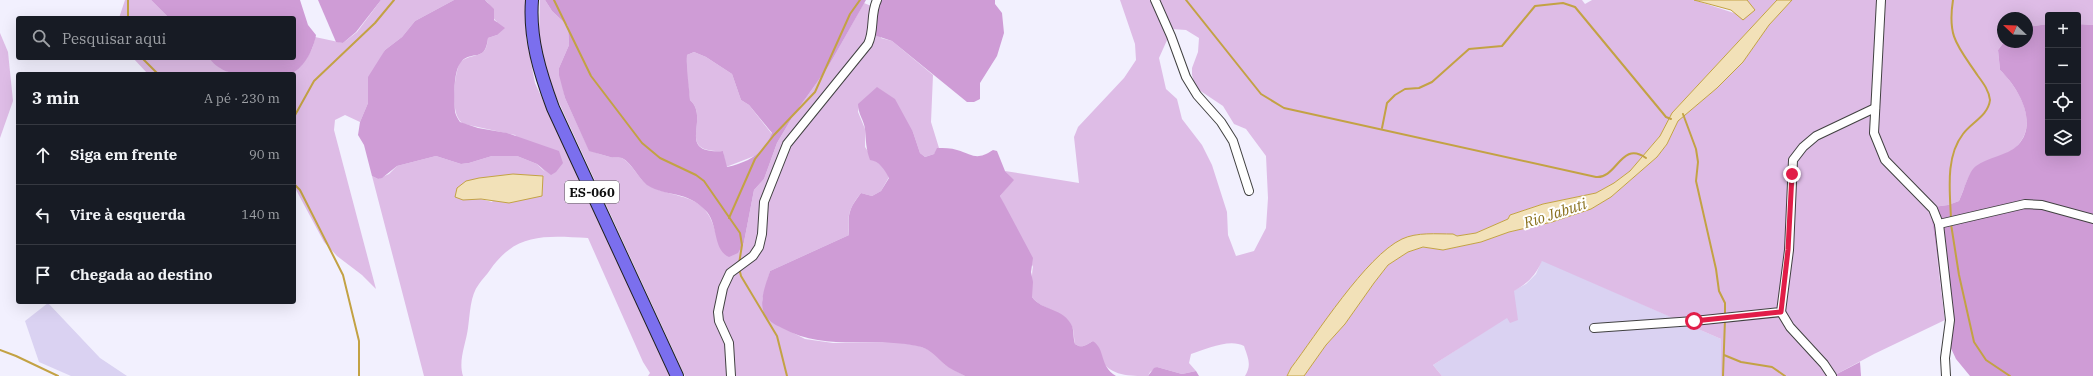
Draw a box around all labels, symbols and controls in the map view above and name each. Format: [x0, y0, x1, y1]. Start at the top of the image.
north arrow [1997, 12, 2033, 48]
map controls [2045, 12, 2081, 156]
button: + [2045, 12, 2081, 48]
search box [16, 16, 296, 60]
icon: search [30, 27, 52, 49]
text: Pesquisar aqui [62, 29, 166, 48]
button: − [2045, 48, 2081, 84]
button: locate [2045, 84, 2081, 120]
text: 3 min [32, 87, 80, 109]
text: A pé · 230 m [204, 90, 280, 107]
button: layers [2045, 120, 2081, 156]
icon: ahead [32, 144, 54, 166]
text: Siga em frente [70, 145, 177, 164]
text: 90 m [249, 146, 280, 163]
route end [1783, 165, 1801, 183]
road number: ES-060 [565, 181, 619, 203]
water label: Rio Jabuti [1520, 194, 1589, 232]
icon: left [32, 204, 54, 226]
text: Vire à esquerda [70, 205, 186, 224]
text: 140 m [241, 206, 280, 223]
icon: arrive [32, 264, 54, 286]
text: Chegada ao destino [70, 265, 213, 284]
route start [1685, 312, 1703, 330]

